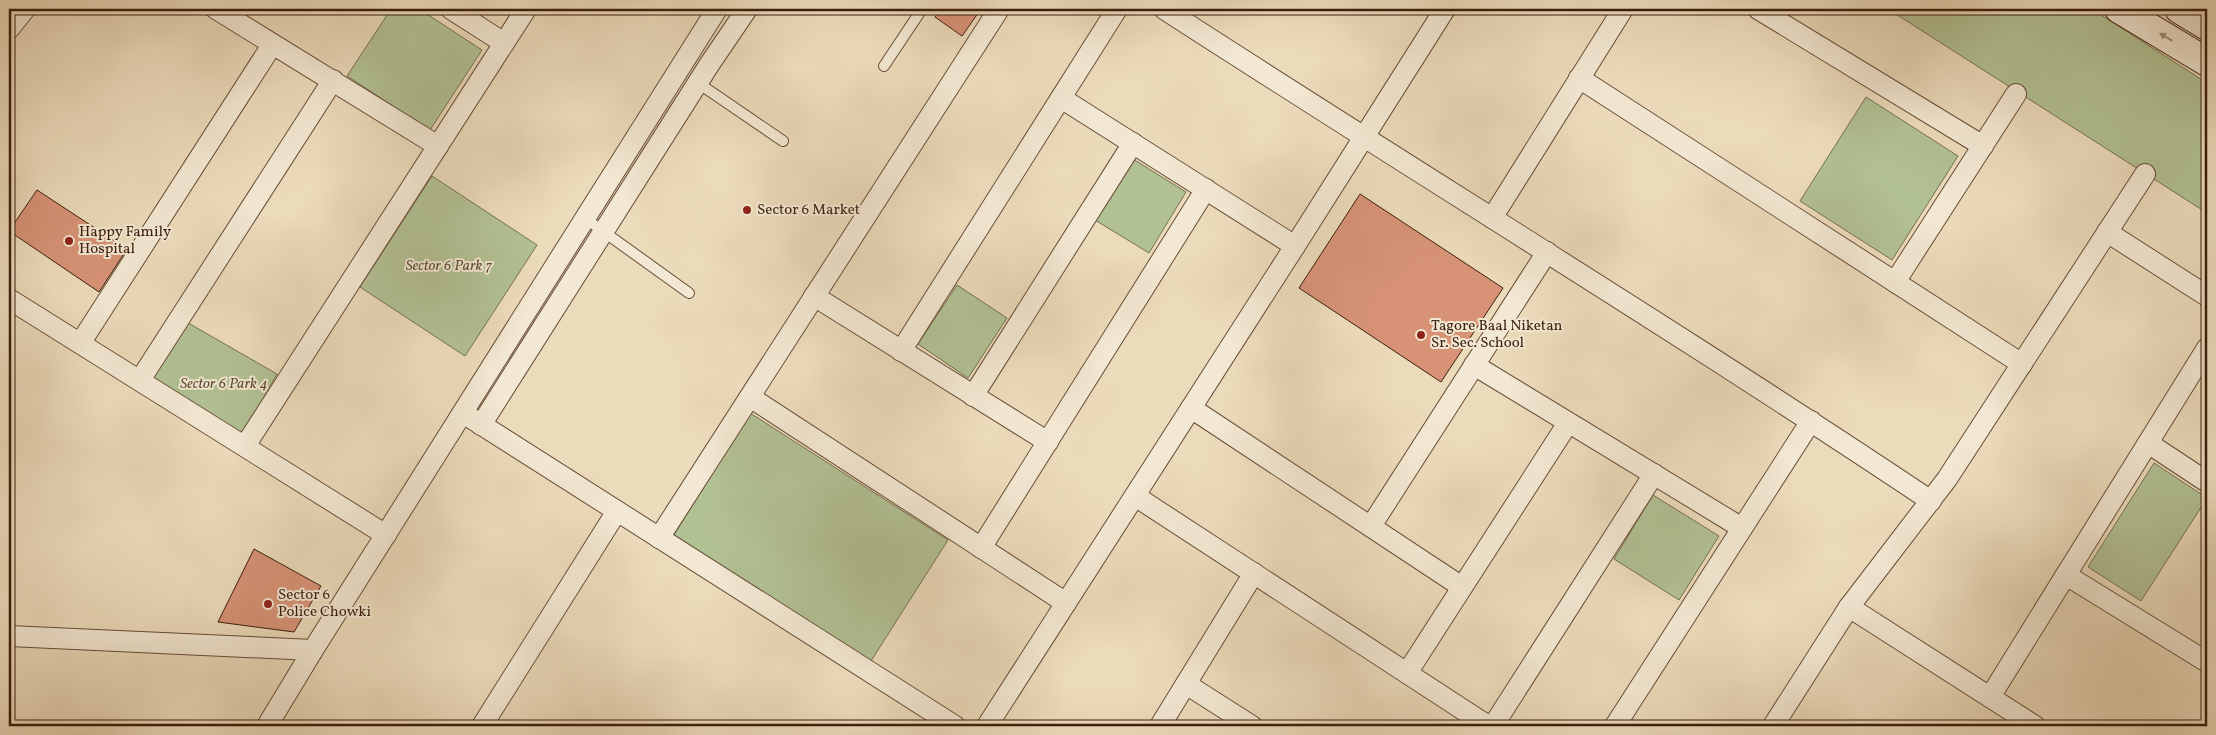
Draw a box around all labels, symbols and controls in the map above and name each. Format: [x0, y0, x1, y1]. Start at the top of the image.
one-way arrow [2159, 33, 2172, 42]
place label: Sector 6 Market [757, 200, 860, 221]
marker: Sector 6 Market [741, 204, 753, 216]
place label: Happy Family Hospital [79, 222, 171, 260]
marker: Happy Family Hospital [63, 235, 75, 247]
park label: Sector 6 Park 7 [406, 256, 492, 277]
place label: Tagore Baal Niketan Sr. Sec. School [1431, 316, 1563, 354]
marker: Tagore Baal Niketan Sr. Sec. School [1415, 329, 1427, 341]
park label: Sector 6 Park 4 [180, 374, 268, 395]
place label: Sector 6 Police Chowki [278, 585, 371, 623]
marker: Sector 6 Police Chowki [262, 598, 274, 610]

